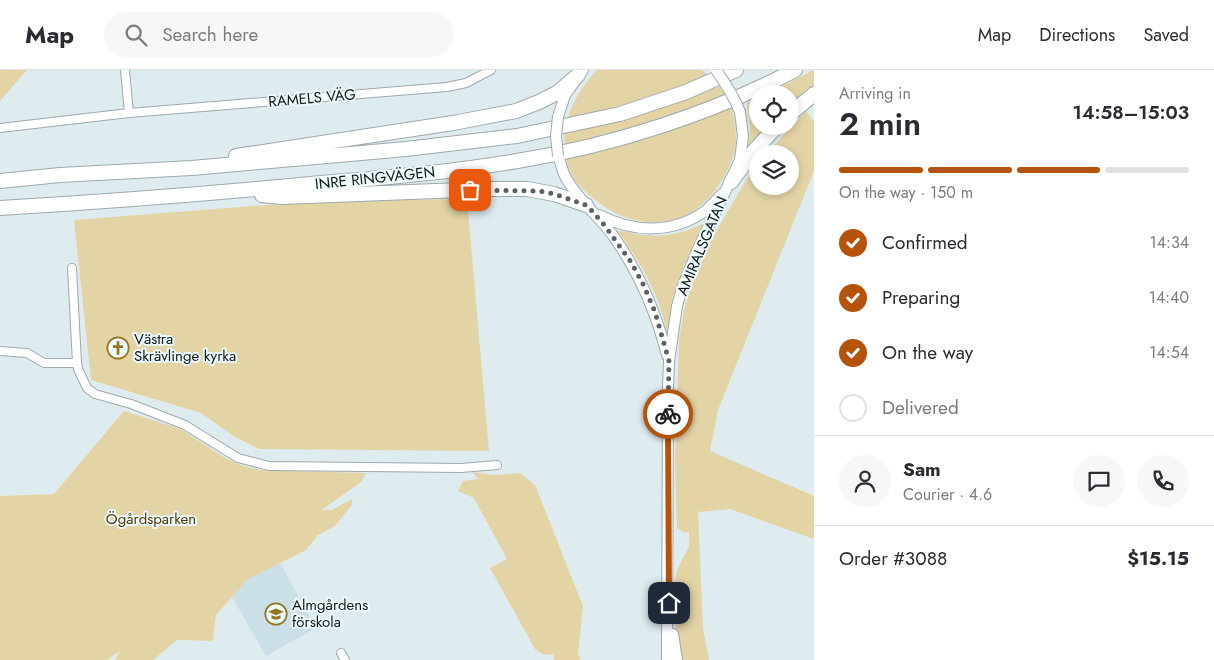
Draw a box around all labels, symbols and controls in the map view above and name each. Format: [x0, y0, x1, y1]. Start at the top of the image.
search box [104, 12, 454, 57]
text: Map [25, 17, 74, 52]
icon: search [122, 21, 150, 49]
text: Search here [162, 21, 258, 48]
text: Map [978, 22, 1011, 48]
text: Directions [1039, 22, 1115, 48]
text: Saved [1143, 22, 1189, 48]
text: Arriving in [839, 82, 911, 105]
street label: RAMELS VÄG [267, 83, 357, 113]
map controls [749, 85, 799, 195]
button: locate [749, 85, 799, 135]
text: 14:58–15:03 [1073, 99, 1189, 126]
text: 2 min [839, 101, 921, 147]
button: layers [749, 145, 799, 195]
street label: INRE RINGVÄGEN [314, 161, 436, 195]
pin [449, 169, 491, 211]
icon: bag [456, 176, 484, 204]
text: On the way · 150 m [839, 181, 973, 204]
street label: AMIRALSGATAN [671, 193, 733, 299]
icon: check [839, 229, 867, 257]
text: Confirmed [882, 229, 968, 256]
text: 14:34 [1150, 231, 1189, 254]
icon: check [839, 284, 867, 312]
text: Preparing [882, 284, 960, 311]
text: 14:40 [1149, 286, 1189, 309]
place label: Västra Skrävlinge kyrka [134, 328, 236, 367]
church icon: Västra Skrävlinge kyrka [106, 336, 130, 360]
icon: check [839, 339, 867, 367]
text: On the way [882, 339, 973, 366]
text: 14:54 [1149, 341, 1189, 364]
courier [643, 389, 693, 439]
text: Delivered [882, 394, 959, 421]
icon: bike [654, 400, 682, 428]
button: person [839, 455, 891, 507]
button: chat [1073, 455, 1125, 507]
button: phone [1137, 455, 1189, 507]
text: Sam [903, 456, 941, 483]
text: Courier · 4.6 [903, 483, 992, 506]
park label: Ögårdsparken [106, 508, 196, 530]
text: Order #3088 [839, 545, 947, 572]
text: $15.15 [1127, 545, 1189, 572]
pin [648, 582, 690, 624]
icon: home [655, 589, 683, 617]
place label: Almgårdens förskola [292, 594, 368, 633]
school or university icon: Almgårdens förskola [264, 602, 288, 626]

